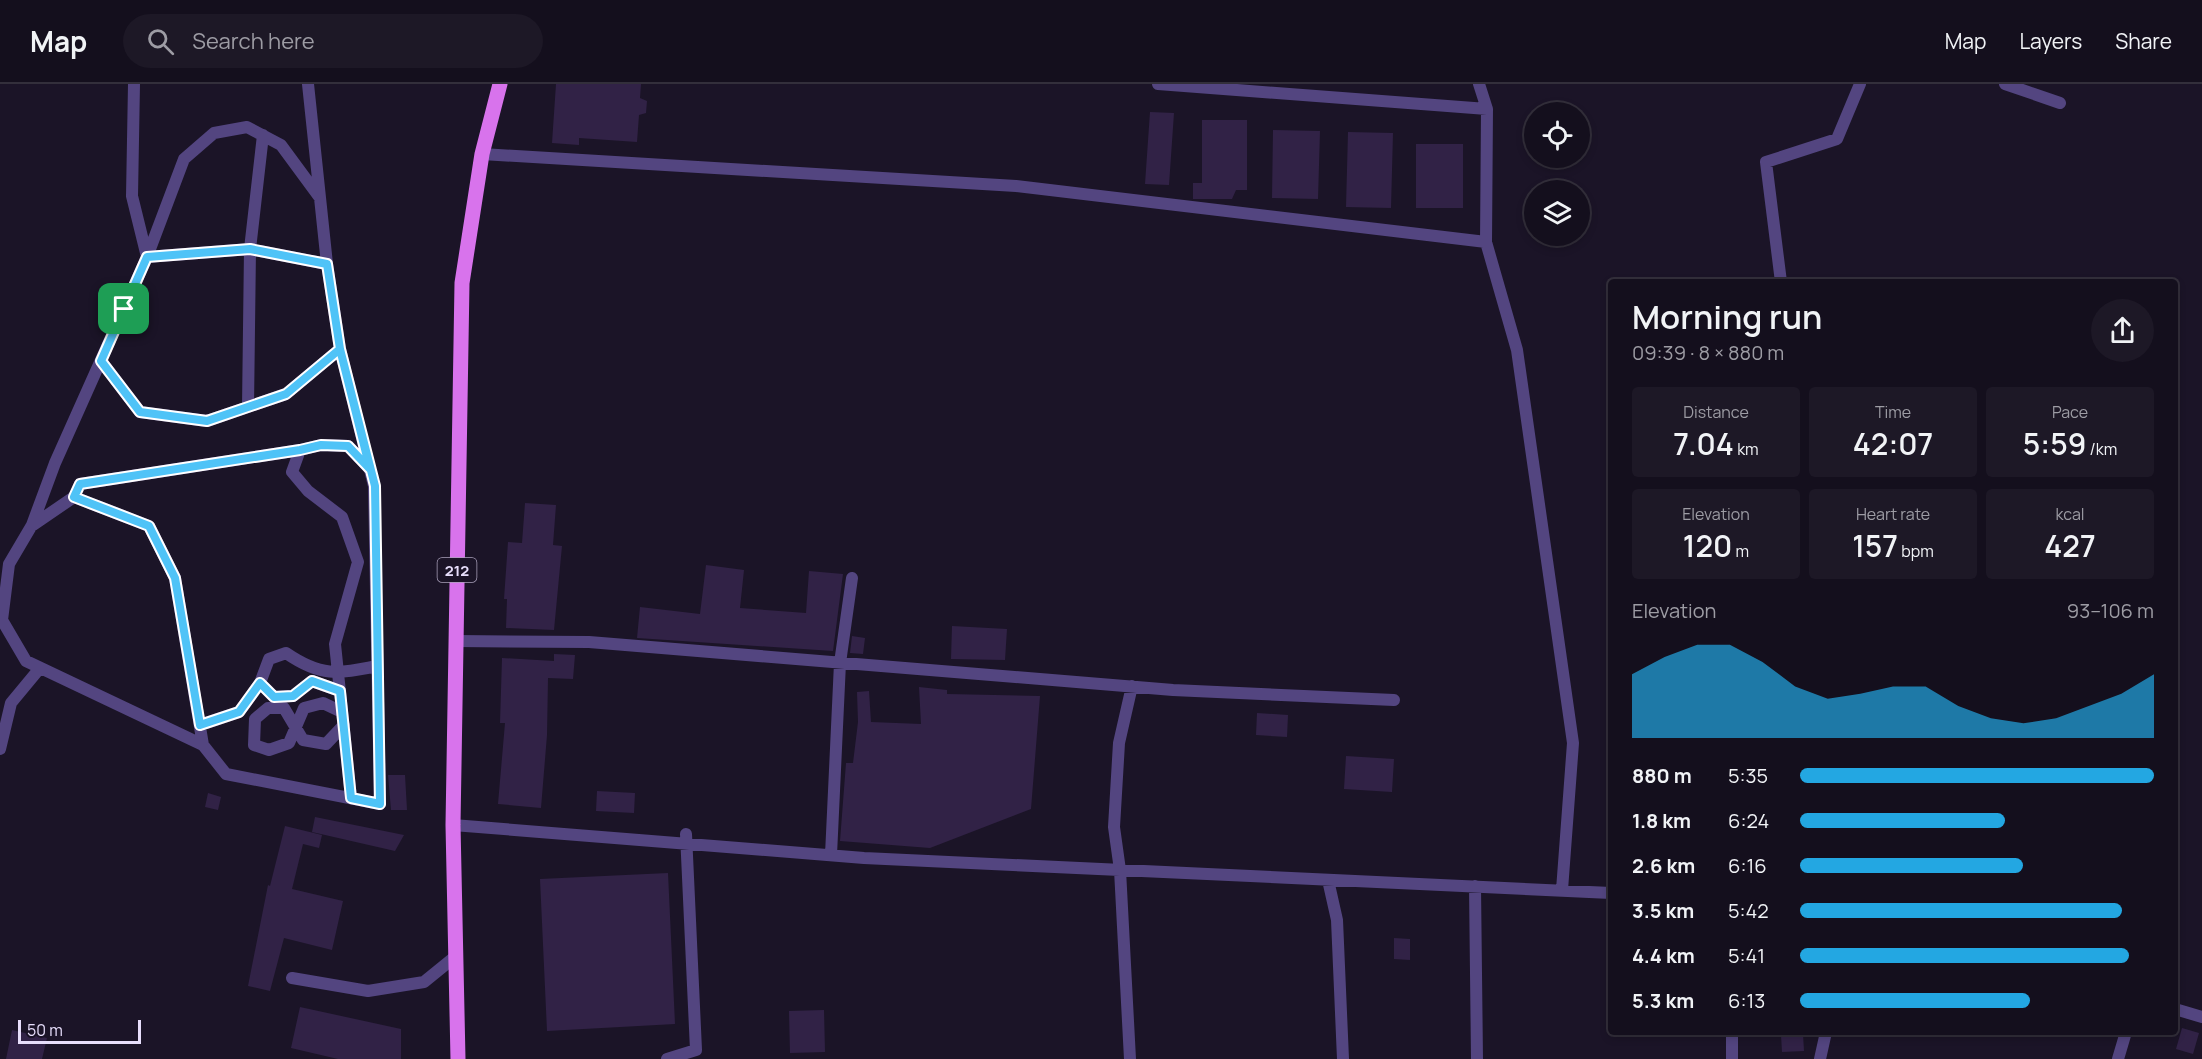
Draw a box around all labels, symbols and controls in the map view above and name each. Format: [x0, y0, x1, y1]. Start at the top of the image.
search box [123, 14, 543, 68]
text: Map [30, 22, 87, 60]
icon: search [144, 25, 177, 58]
text: Search here [192, 26, 315, 56]
text: Map [1945, 27, 1986, 55]
text: Layers [2019, 27, 2082, 55]
text: Share [2115, 27, 2172, 55]
map controls [1524, 102, 1590, 246]
button: locate [1524, 102, 1590, 168]
button: layers [1524, 180, 1590, 246]
pin [98, 283, 149, 334]
icon: arrive [107, 292, 140, 325]
text: Morning run [1632, 294, 1822, 339]
button: share [2091, 299, 2154, 362]
text: 09:39 · 8 × 880 m [1632, 339, 1784, 366]
text: Distance [1683, 401, 1749, 423]
text: Time [1875, 401, 1911, 423]
text: Pace [2052, 401, 2088, 423]
text: 7.04 [1673, 423, 1734, 464]
text: 42:07 [1853, 423, 1933, 464]
text: 5:59 [2023, 423, 2086, 464]
text: km [1734, 438, 1759, 460]
text: /km [2086, 438, 2117, 460]
text: Elevation [1682, 503, 1750, 525]
text: Heart rate [1856, 503, 1930, 525]
text: kcal [2055, 503, 2085, 525]
text: 120 [1683, 525, 1732, 566]
text: 157 [1852, 525, 1898, 566]
text: 427 [2044, 525, 2096, 566]
text: m [1732, 540, 1749, 562]
text: bpm [1898, 540, 1934, 562]
road number: 212 [438, 558, 476, 582]
text: Elevation [1632, 597, 1716, 624]
text: 93–106 m [2067, 597, 2154, 624]
text: 880 m [1632, 762, 1692, 789]
text: 5:35 [1728, 762, 1768, 789]
text: 1.8 km [1632, 807, 1691, 834]
text: 6:24 [1728, 807, 1769, 834]
text: 2.6 km [1632, 852, 1695, 879]
text: 6:16 [1728, 852, 1767, 879]
text: 3.5 km [1632, 897, 1694, 924]
text: 5:42 [1728, 897, 1769, 924]
text: 4.4 km [1632, 942, 1695, 969]
text: 5:41 [1728, 942, 1765, 969]
text: 5.3 km [1632, 987, 1694, 1014]
text: 6:13 [1728, 987, 1765, 1014]
scale bar [18, 1017, 141, 1044]
text: 50 m [27, 1019, 63, 1041]

